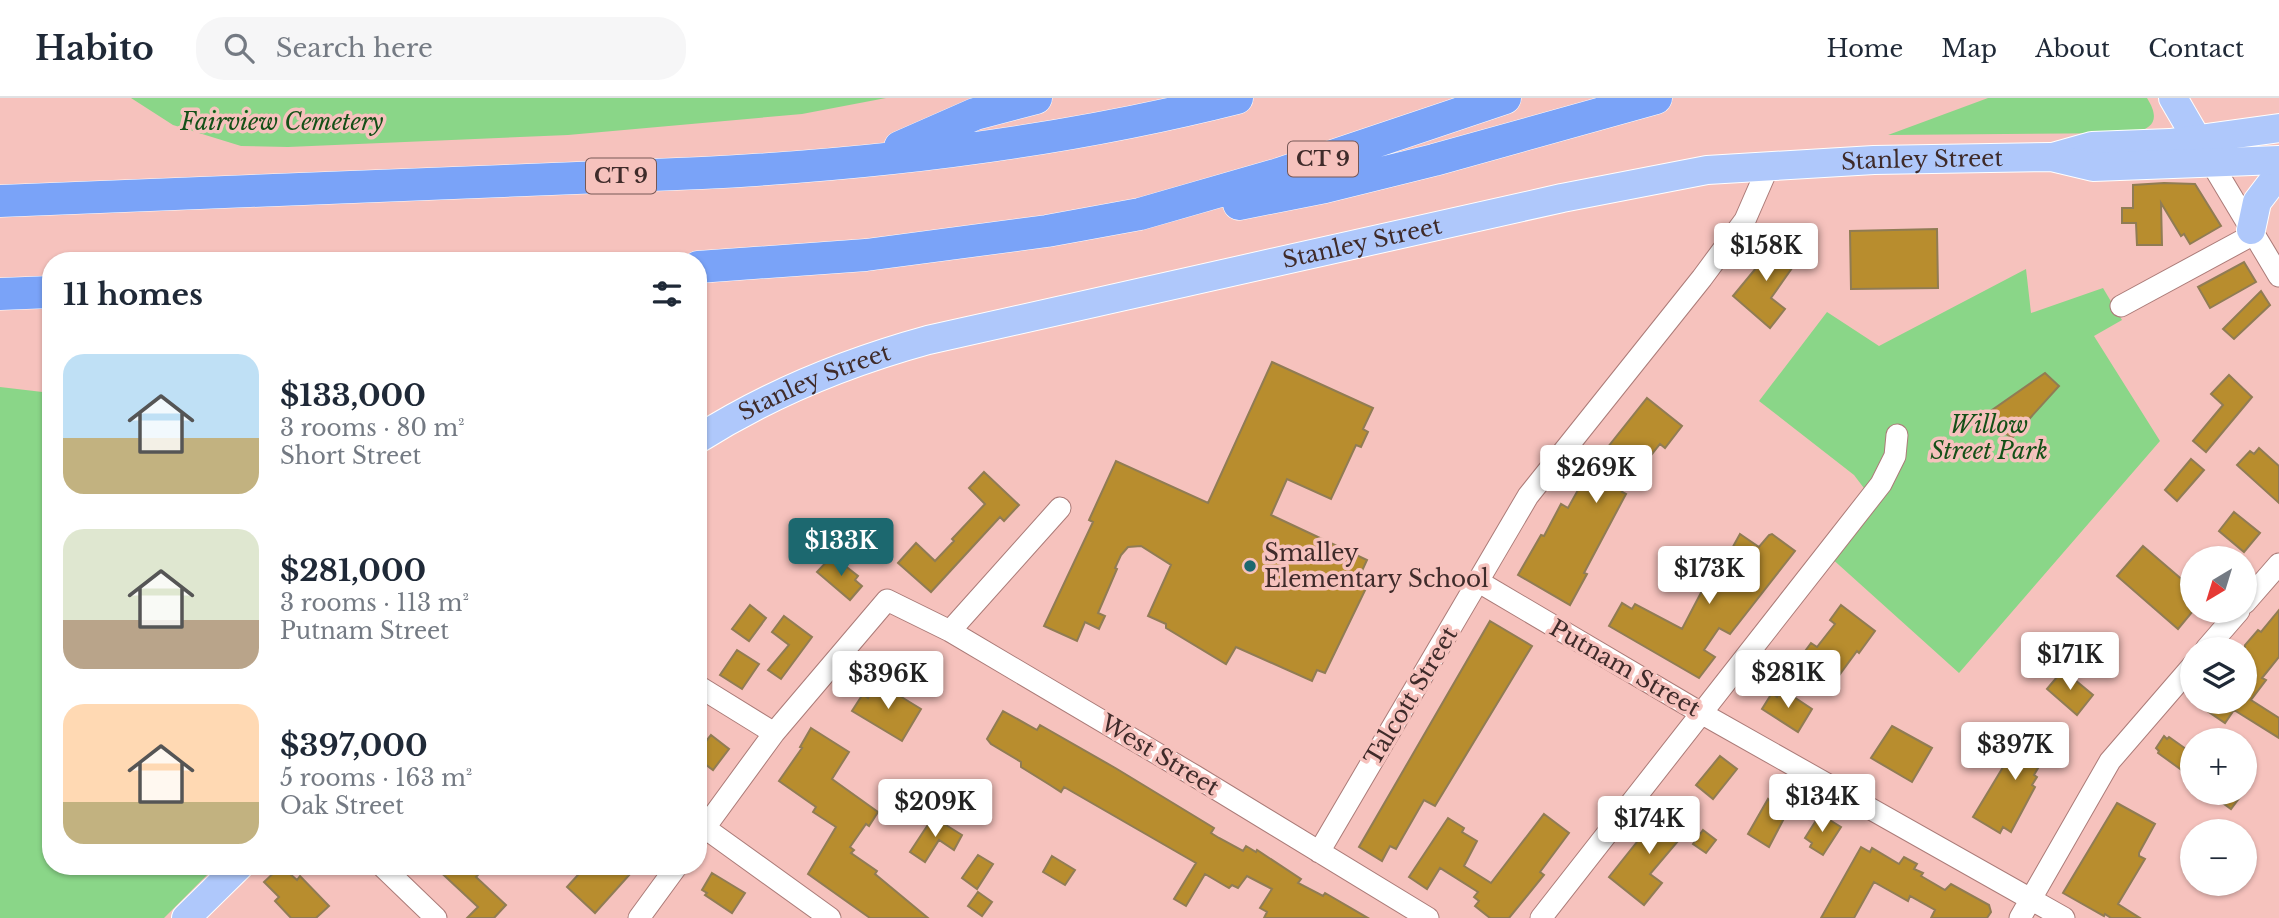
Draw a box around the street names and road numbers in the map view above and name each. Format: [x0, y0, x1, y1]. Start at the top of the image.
road number: CT 9 [1288, 141, 1358, 176]
street label: Stanley Street [1840, 144, 2004, 176]
road number: CT 9 [586, 158, 656, 194]
street label: Stanley Street [1280, 211, 1444, 274]
street label: Stanley Street [734, 338, 894, 427]
street label: Putnam Street [1545, 614, 1705, 723]
street label: Talcott Street [1359, 621, 1464, 770]
street label: West Street [1095, 708, 1225, 802]

